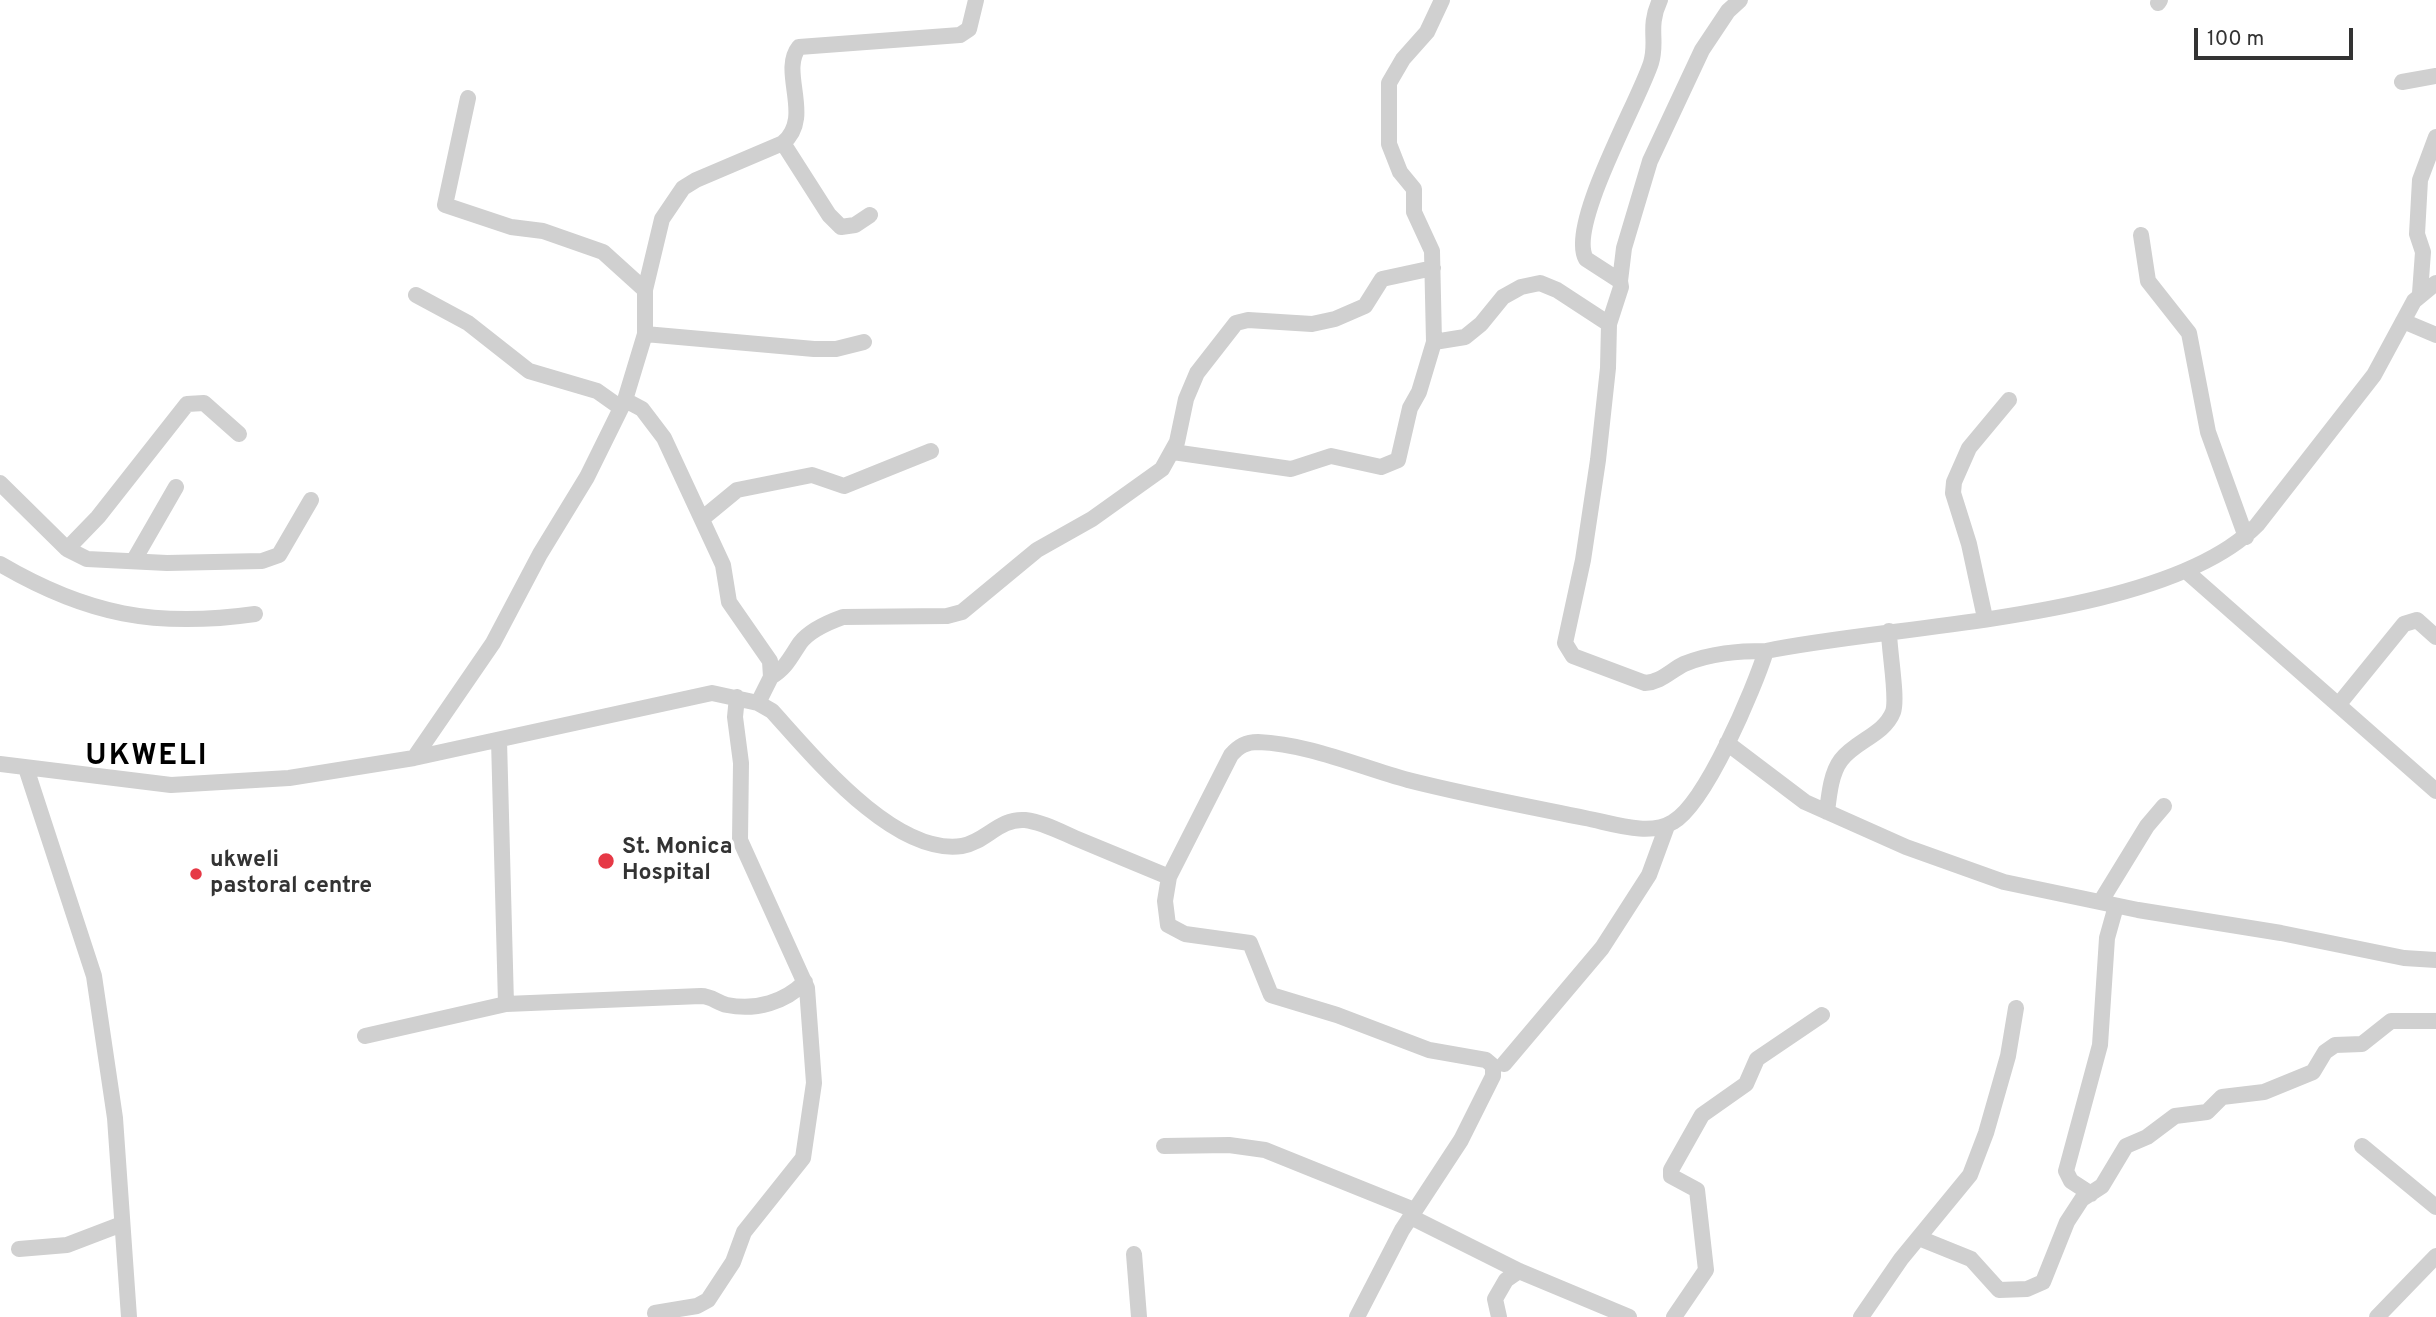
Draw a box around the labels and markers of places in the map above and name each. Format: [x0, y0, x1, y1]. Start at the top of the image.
place label: St. Monica Hospital [622, 834, 732, 888]
place label: ukweli pastoral centre [210, 847, 372, 901]
marker: St. Monica Hospital [596, 851, 616, 871]
marker: ukweli pastoral centre [188, 866, 204, 882]

